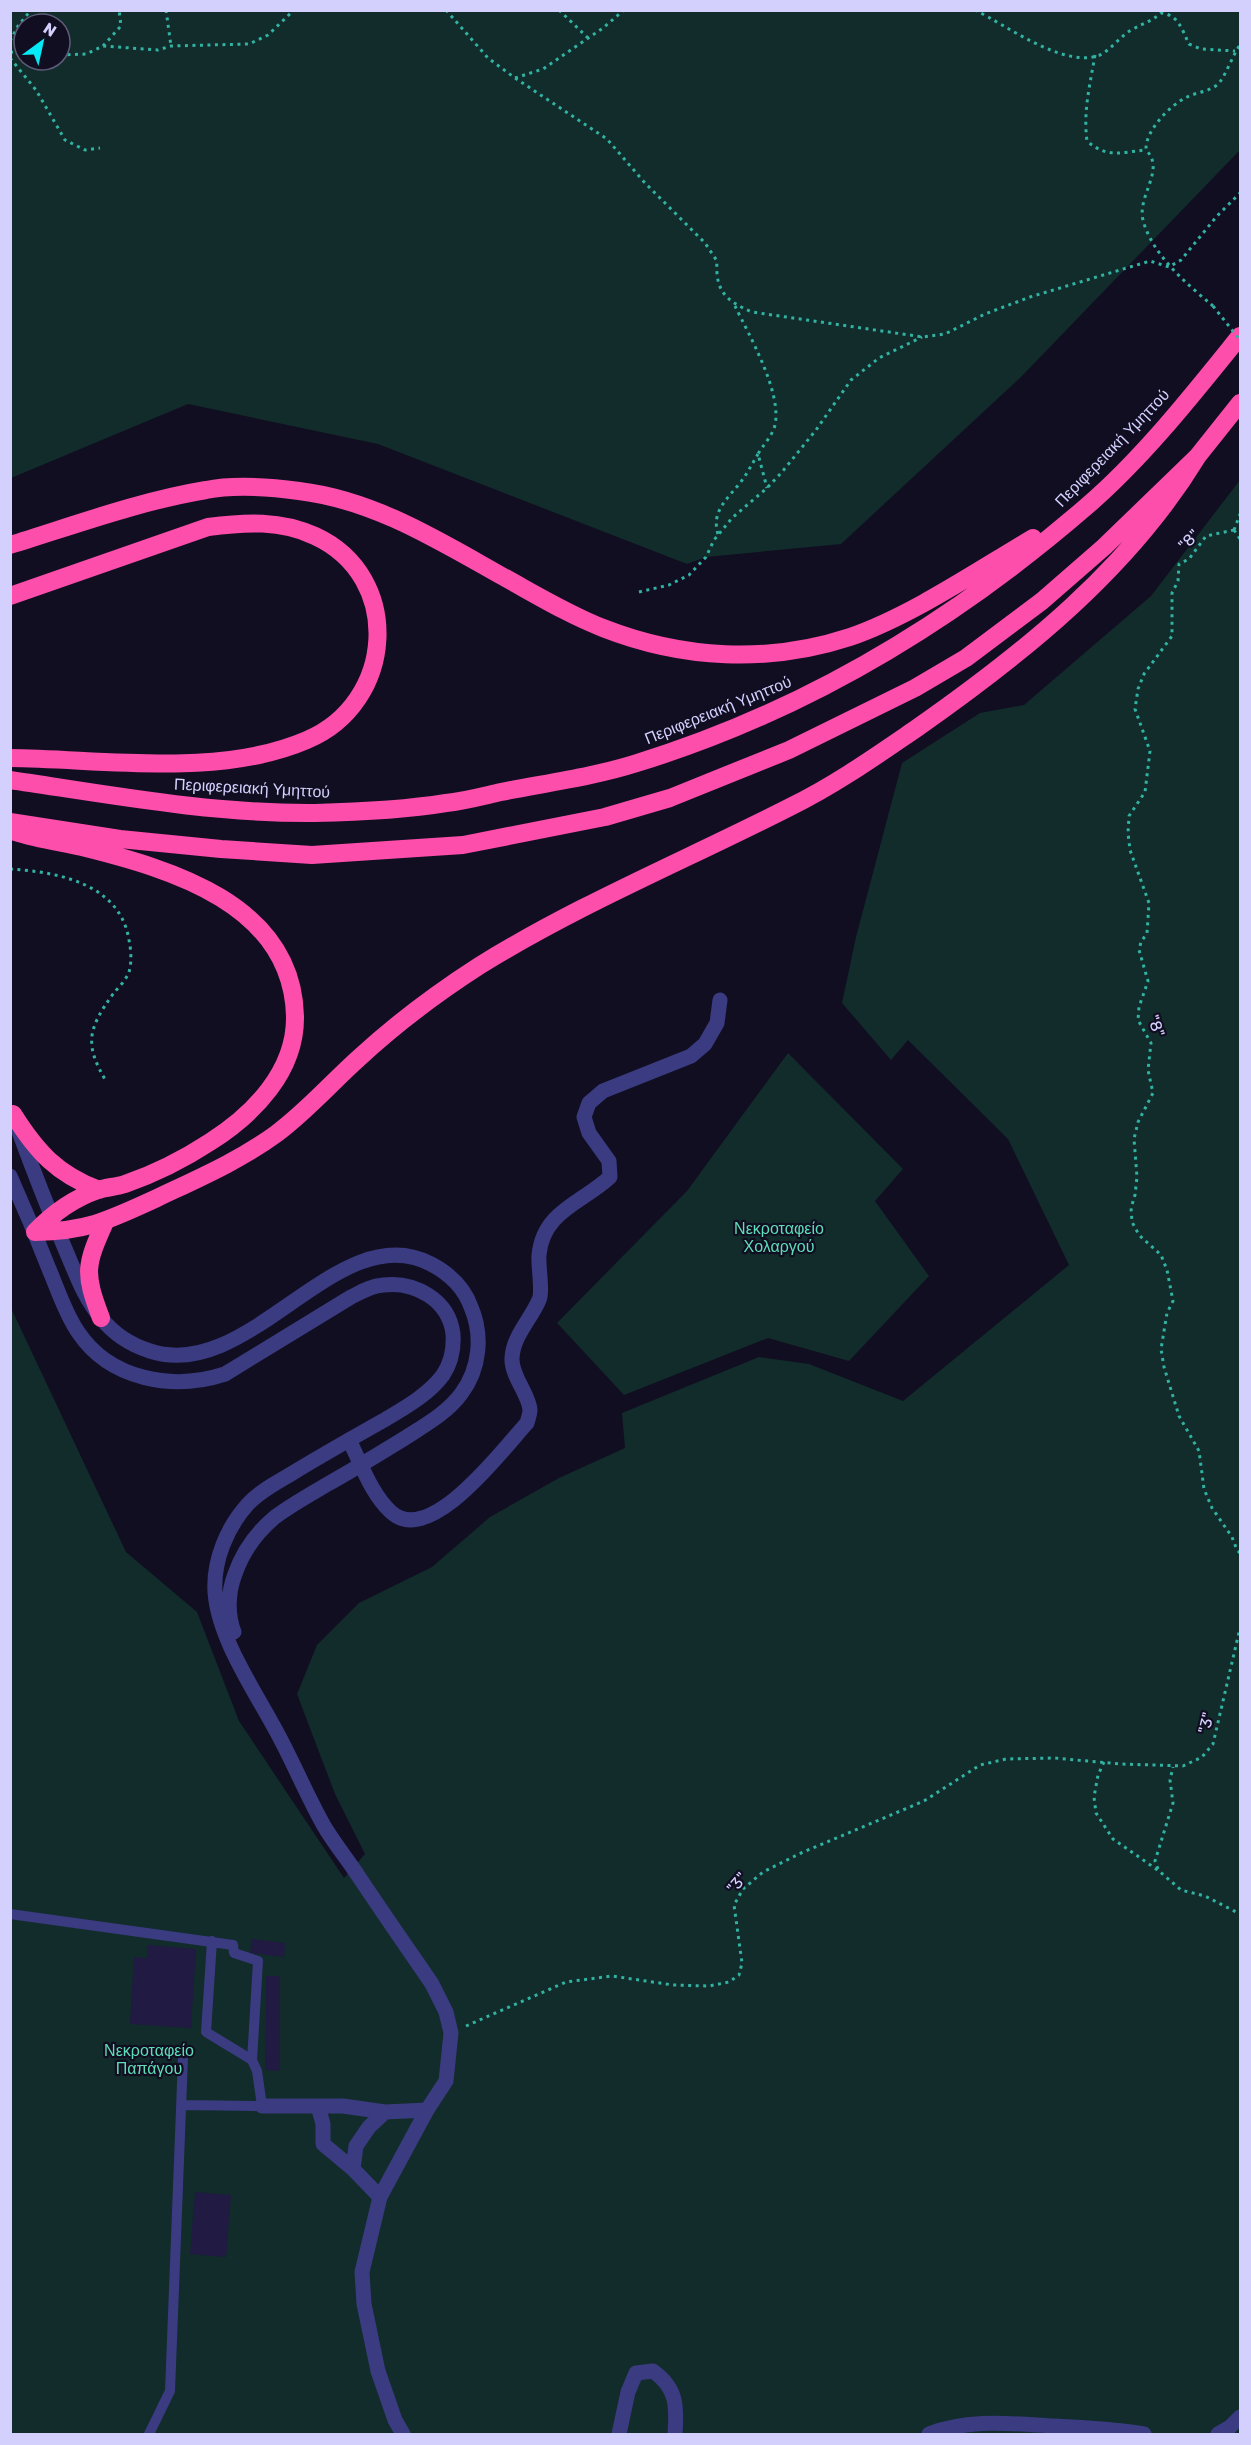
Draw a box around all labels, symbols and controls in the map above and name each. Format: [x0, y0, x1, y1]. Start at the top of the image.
north arrow [12, 12, 72, 72]
text: N [40, 19, 60, 41]
street label: Περιφερειακή Υμηττού [1051, 385, 1173, 511]
street label: "8" [1174, 525, 1204, 555]
street label: Περιφερειακή Υμηττού [642, 672, 794, 748]
street label: Περιφερειακή Υμηττού [173, 774, 331, 802]
street label: "8" [1143, 1012, 1169, 1040]
park label: Νεκροταφείο Χολαργού [734, 1219, 824, 1256]
street label: "3" [1194, 1710, 1218, 1736]
street label: "3" [723, 1869, 751, 1897]
park label: Νεκροταφείο Παπάγου [104, 2041, 194, 2078]

